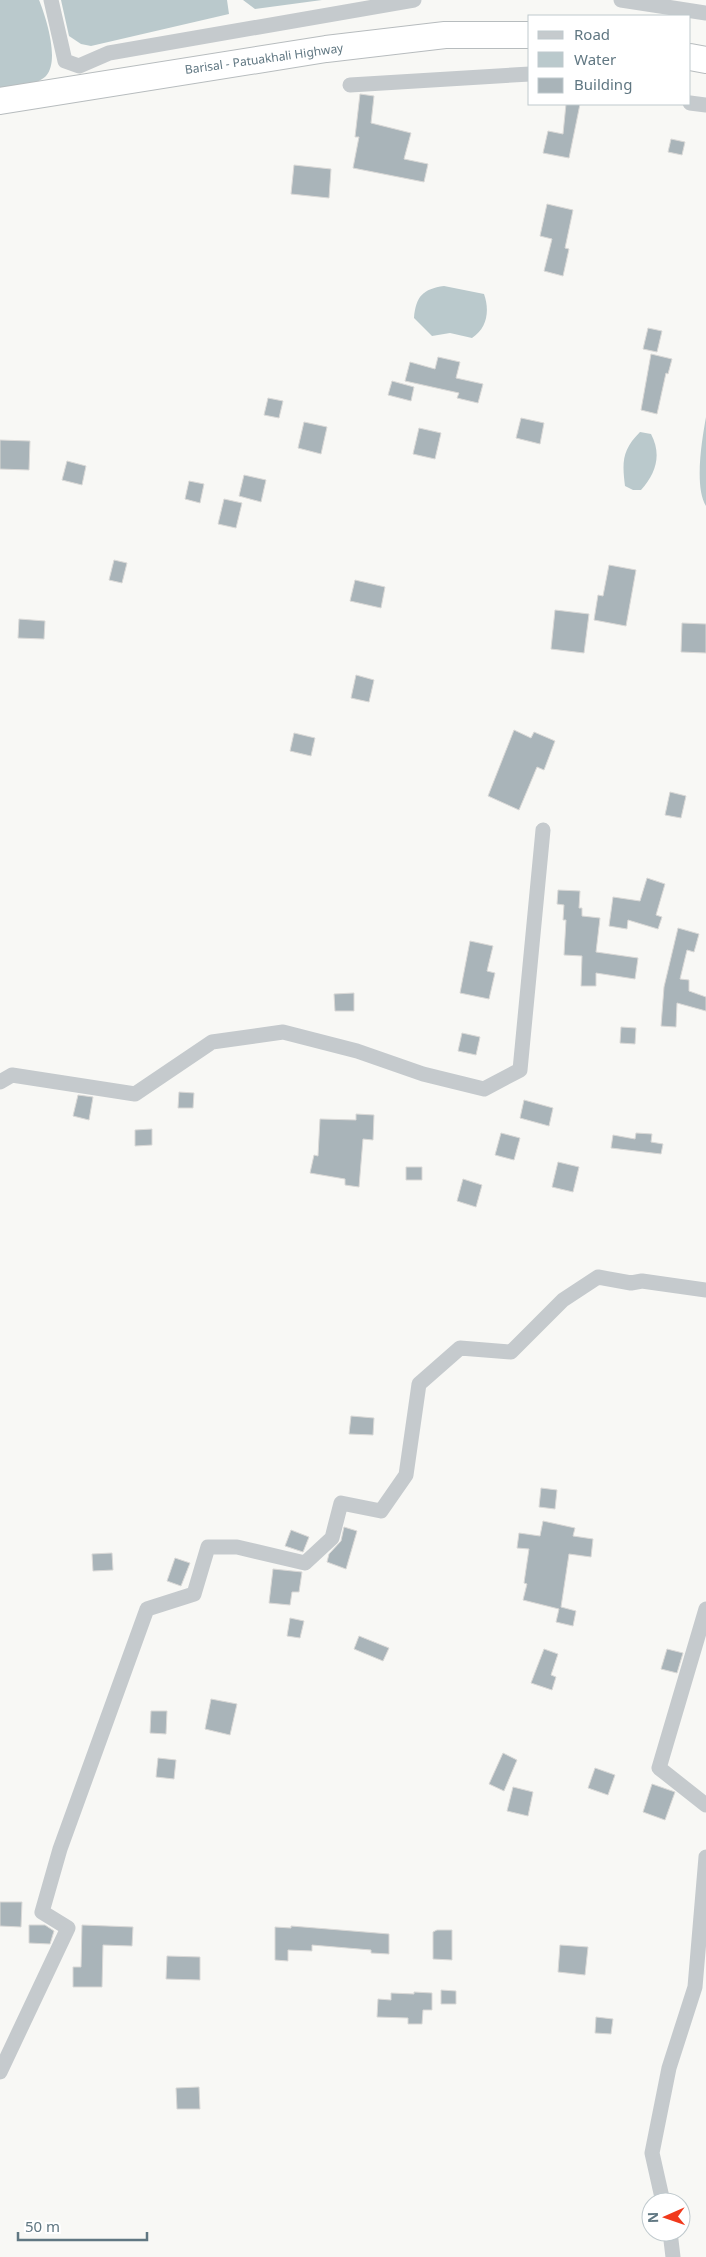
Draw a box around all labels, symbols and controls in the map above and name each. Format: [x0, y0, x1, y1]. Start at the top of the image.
legend [528, 15, 691, 105]
text: Road [574, 24, 610, 44]
street label: Barisal - Patuakhali Highway [184, 39, 345, 78]
text: Water [574, 49, 616, 69]
text: Building [574, 74, 632, 94]
north arrow [641, 2192, 691, 2242]
scale bar [18, 2210, 146, 2242]
text: N [643, 2211, 662, 2223]
text: 50 m [25, 2216, 60, 2236]

